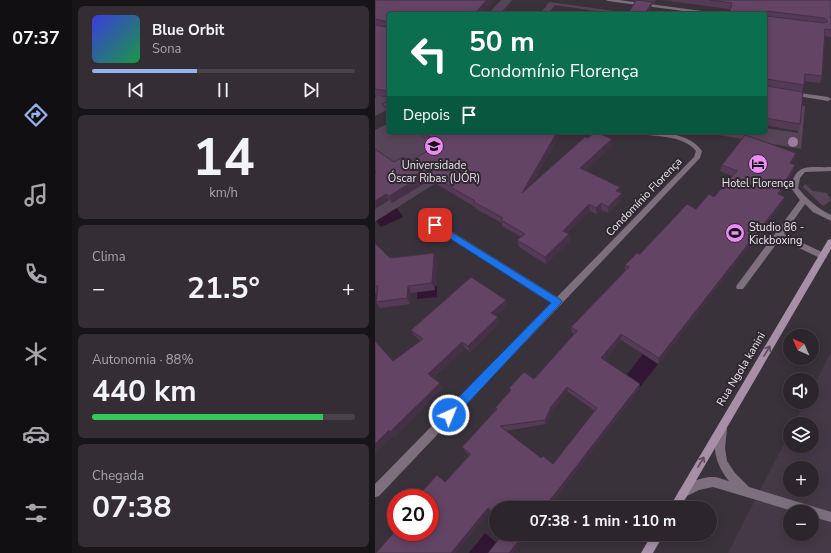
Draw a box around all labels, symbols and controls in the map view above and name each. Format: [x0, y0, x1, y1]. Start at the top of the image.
text: Blue Orbit [152, 20, 224, 40]
text: 50 m [469, 23, 535, 61]
text: 07:37 [12, 26, 60, 50]
icon: left [403, 28, 455, 80]
text: Sona [152, 40, 182, 58]
text: Condomínio Florença [469, 59, 639, 83]
icon: previous [125, 79, 147, 101]
icon: pause [212, 79, 234, 101]
icon: next [300, 79, 322, 101]
icon: directions [22, 101, 50, 129]
icon: arrive [458, 104, 480, 126]
text: Depois [403, 105, 450, 125]
text: 14 [192, 122, 255, 193]
school or university icon: Universidade Óscar Ribas (UÓR) [423, 135, 445, 157]
hotel icon: Hotel Florença [747, 153, 769, 175]
street label: Condomínio Florença [603, 154, 686, 240]
place label: Universidade Óscar Ribas (UÓR) [388, 158, 480, 186]
place label: Hotel Florença [722, 176, 794, 191]
icon: music [22, 181, 50, 209]
text: km/h [209, 184, 238, 202]
pin [418, 208, 452, 242]
icon: arrive [424, 214, 446, 236]
place label: Studio 86 - Kickboxing [749, 220, 804, 248]
sports icon: Studio 86 - Kickboxing [724, 222, 746, 244]
text: Clima [92, 248, 126, 266]
icon: phone [22, 260, 50, 288]
text: 21.5° [187, 268, 260, 309]
text: − [92, 274, 105, 304]
text: + [342, 274, 355, 304]
street label: Rua Ngola kanini [713, 329, 769, 409]
north arrow [783, 329, 819, 365]
map controls [783, 329, 819, 541]
icon: climate [22, 340, 50, 368]
one-way arrow [764, 345, 772, 357]
text: Autonomia · 88% [92, 351, 193, 369]
text: 440 km [92, 371, 197, 412]
button: sound [783, 373, 819, 409]
position arrow [428, 394, 470, 436]
button: layers [783, 417, 819, 453]
icon: car [22, 420, 50, 448]
one-way arrow [697, 456, 705, 468]
button: + [783, 461, 819, 497]
text: Chegada [92, 467, 144, 485]
text: 07:38 [92, 487, 171, 528]
speed limit sign: 20 [387, 489, 439, 541]
icon: filters [22, 499, 50, 527]
button: − [783, 505, 819, 541]
text: 07:38 · 1 min · 110 m [530, 511, 676, 531]

